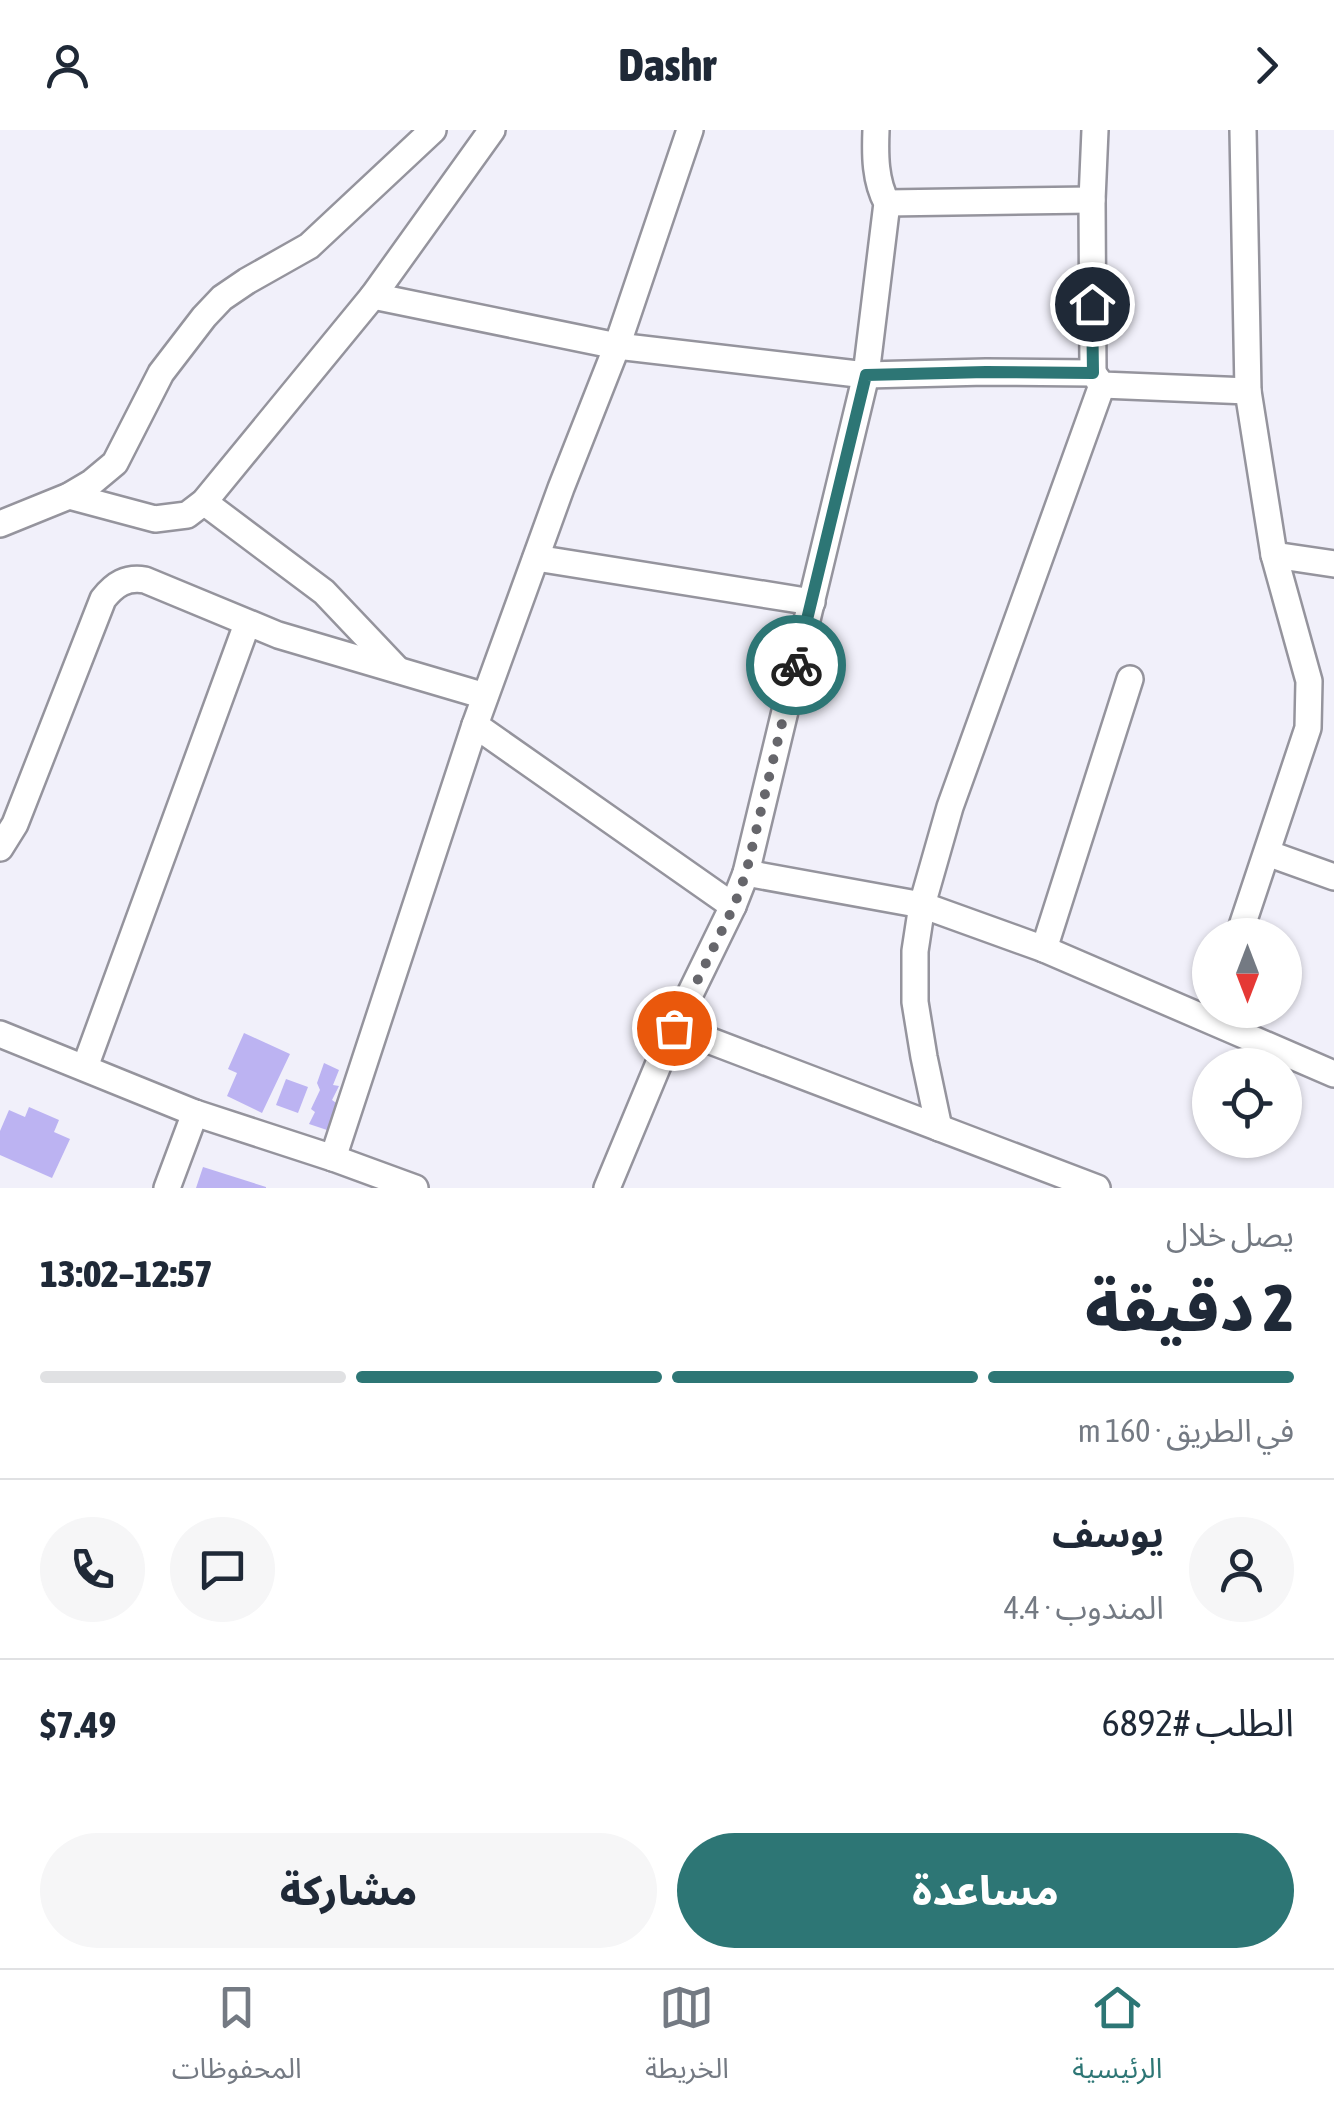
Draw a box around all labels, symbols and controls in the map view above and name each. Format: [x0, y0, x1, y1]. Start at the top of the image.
icon: person [40, 38, 95, 93]
icon: forward [1239, 38, 1294, 93]
text: Dashr [618, 39, 716, 91]
pin [1050, 262, 1135, 347]
icon: home [1065, 277, 1120, 332]
courier [746, 615, 846, 715]
icon: bike [769, 638, 824, 693]
north arrow [1192, 918, 1302, 1028]
map controls [1192, 918, 1302, 1158]
pin [632, 986, 717, 1071]
icon: bag [647, 1001, 702, 1056]
button: locate [1192, 1048, 1302, 1158]
text: يصل خلال [1166, 1216, 1294, 1253]
text: 12:57–13:02 [40, 1252, 212, 1295]
text: 2 دقيقة [1085, 1270, 1294, 1345]
text: في الطريق · 160 m [1078, 1412, 1294, 1449]
text: يوسف [1052, 1512, 1164, 1555]
button: phone [40, 1517, 145, 1622]
button: chat [170, 1517, 275, 1622]
button: person [1189, 1517, 1294, 1622]
text: المندوب · 4.4 [1004, 1589, 1164, 1626]
text: الطلب #6892 [1102, 1701, 1294, 1744]
text: $7.49 [40, 1703, 116, 1746]
button: مشاركة [40, 1833, 657, 1948]
button: مساعدة [677, 1833, 1294, 1948]
tab: المحفوظات [172, 1980, 302, 2099]
tab: الخريطة [645, 1980, 729, 2099]
tab: الرئيسية [1072, 1980, 1162, 2099]

